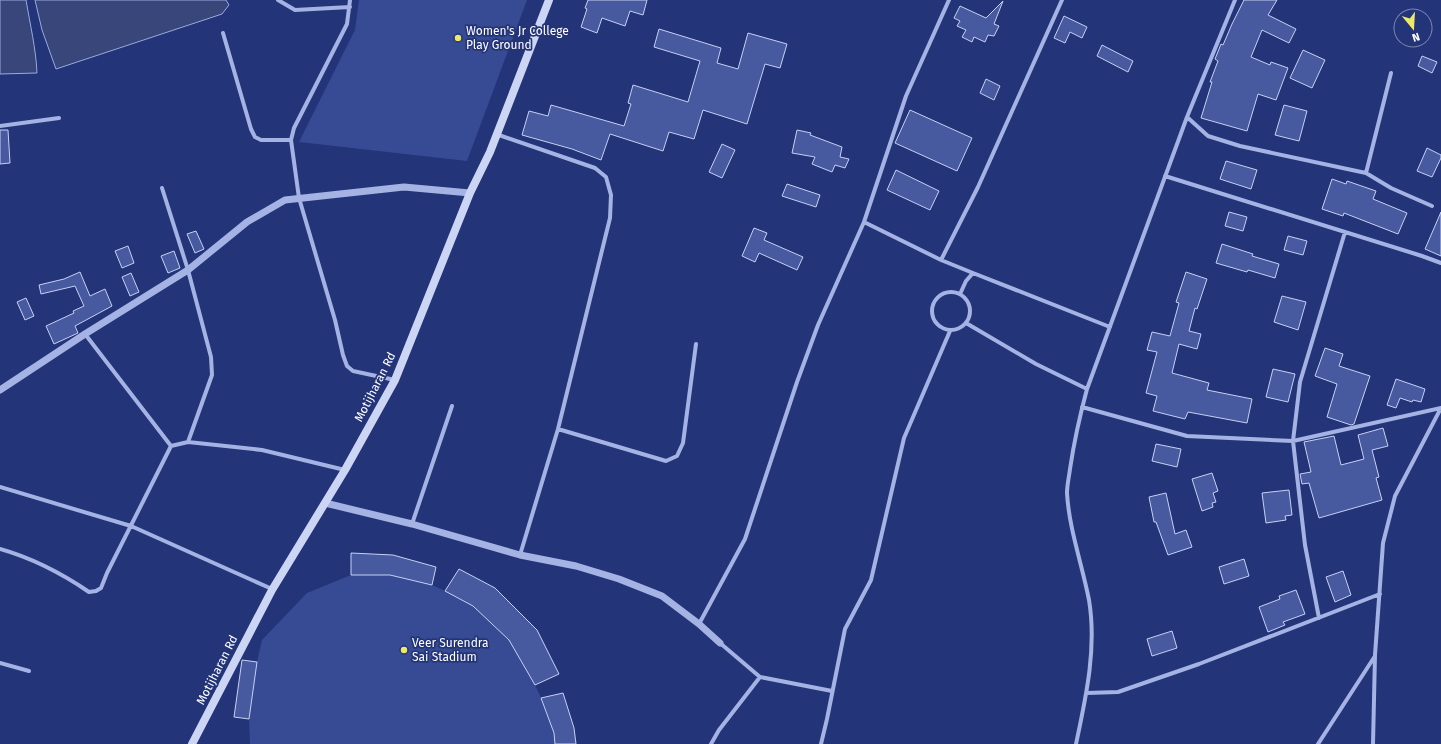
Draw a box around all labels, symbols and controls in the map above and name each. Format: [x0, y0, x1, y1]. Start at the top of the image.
north arrow [1393, 8, 1433, 48]
place label: Women's Jr College Play Ground [466, 24, 569, 52]
text: N [1410, 30, 1421, 44]
marker: Women's Jr College Play Ground [453, 33, 463, 43]
street label: Motijharan Rd [351, 350, 399, 424]
street label: Motijharan Rd [193, 633, 241, 707]
place label: Veer Surendra Sai Stadium [412, 636, 489, 664]
marker: Veer Surendra Sai Stadium [399, 645, 409, 655]

